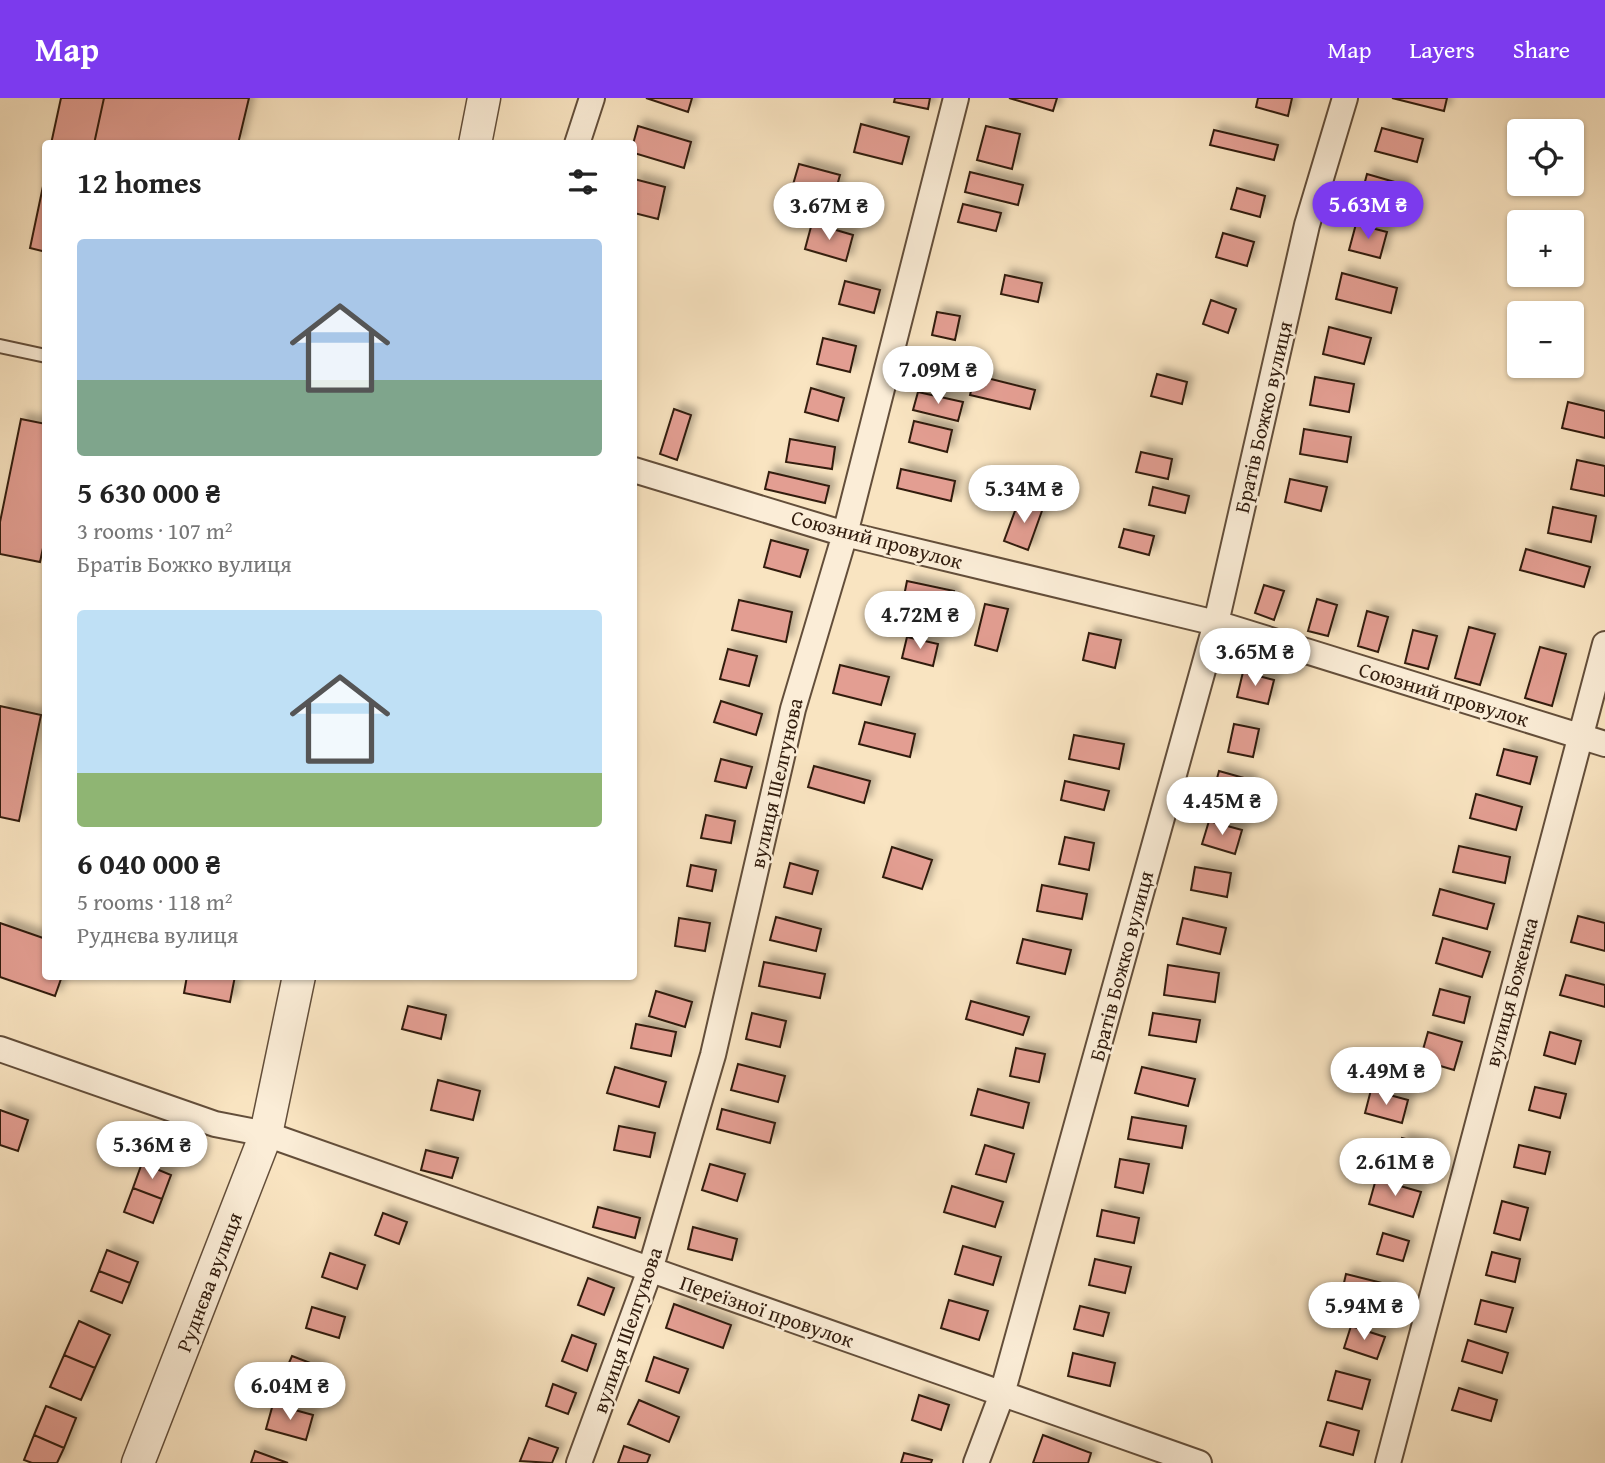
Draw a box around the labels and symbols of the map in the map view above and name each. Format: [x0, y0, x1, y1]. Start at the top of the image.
pin: 5.63M ₴ [1303, 181, 1433, 241]
pin: 3.67M ₴ [764, 183, 894, 242]
street label: Братів Божко вулиця [1226, 318, 1300, 516]
pin: 7.09M ₴ [873, 346, 1003, 406]
pin: 5.34M ₴ [959, 466, 1089, 525]
street label: Союзний провулок [788, 501, 966, 577]
pin: 4.72M ₴ [855, 592, 985, 651]
pin: 3.65M ₴ [1190, 628, 1320, 688]
street label: Союзний провулок [1355, 653, 1533, 735]
street label: вулиця Шелгунова [741, 695, 811, 871]
pin: 4.45M ₴ [1157, 778, 1287, 837]
street label: Братів Божко вулиця [1081, 867, 1161, 1065]
street label: вулиця Боженка [1476, 914, 1546, 1070]
pin: 4.49M ₴ [1321, 1048, 1451, 1107]
pin: 5.36M ₴ [87, 1122, 217, 1181]
pin: 2.61M ₴ [1330, 1138, 1460, 1198]
street label: Руднєва вулиця [168, 1207, 250, 1356]
street label: вулиця Шелгунова [584, 1243, 670, 1417]
street label: Переїзної провулок [676, 1267, 858, 1355]
pin: 5.94M ₴ [1299, 1282, 1429, 1342]
pin: 6.04M ₴ [225, 1362, 355, 1422]

